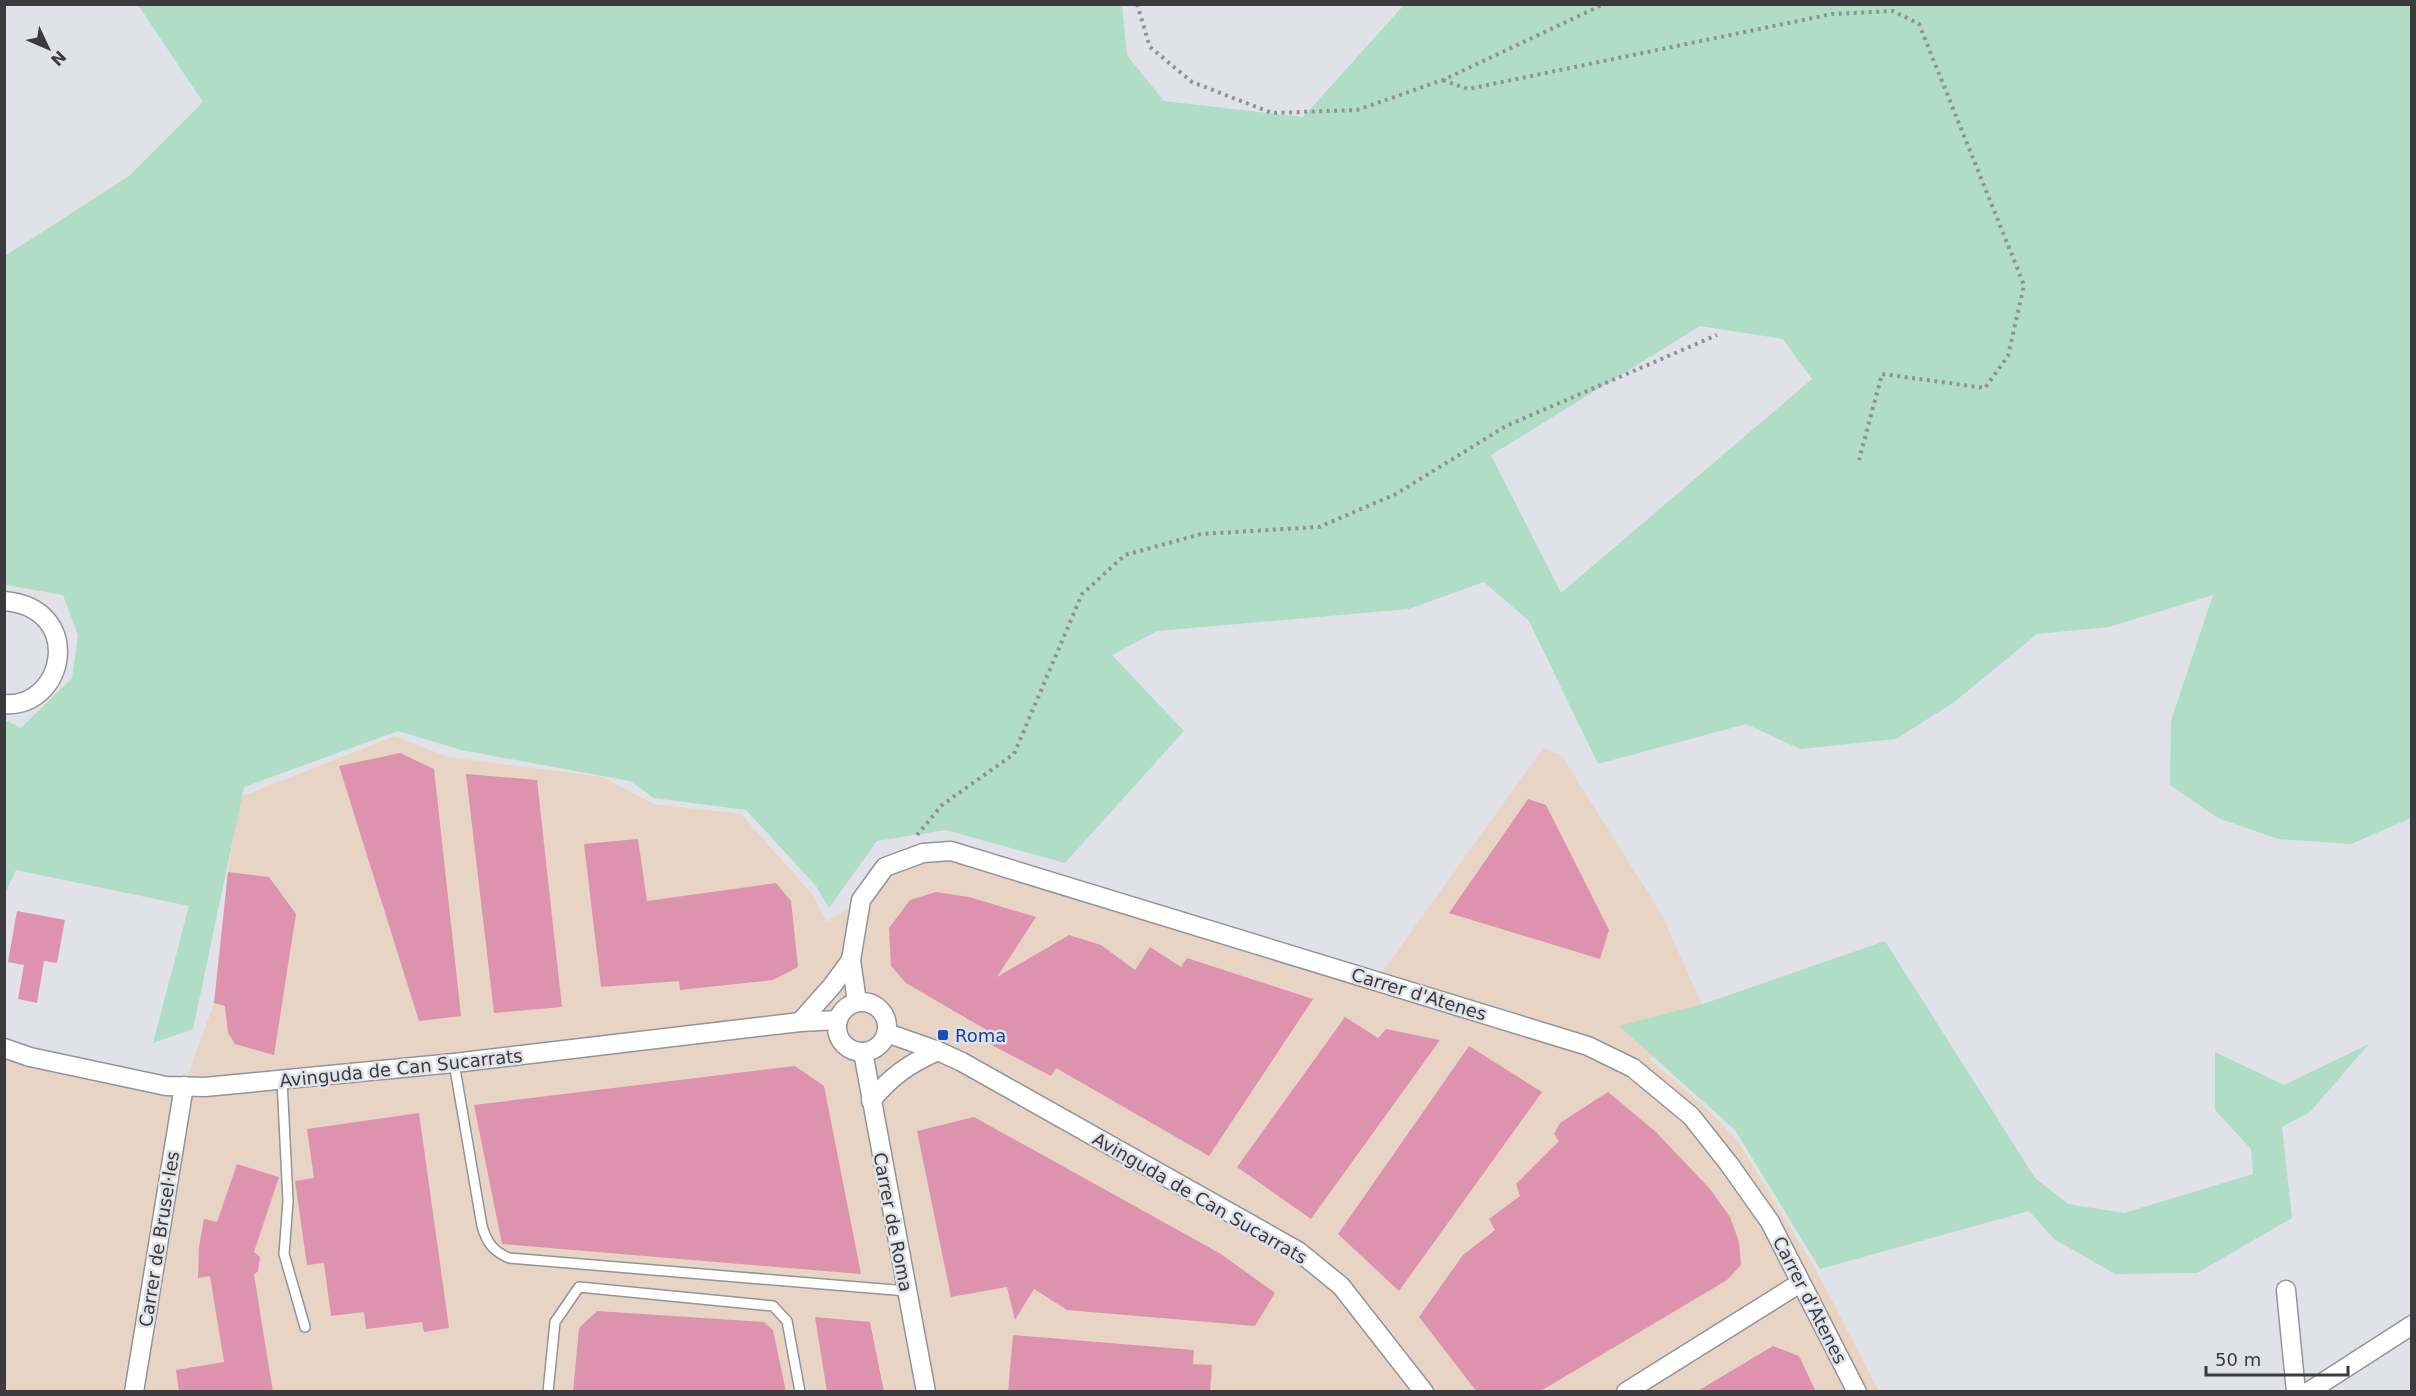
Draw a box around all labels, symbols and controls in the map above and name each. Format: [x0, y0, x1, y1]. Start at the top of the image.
north arrow [18, 18, 78, 78]
text: N [47, 47, 70, 69]
street label: Carrer d'Atenes [1349, 963, 1489, 1025]
place label: Roma [955, 1025, 1006, 1046]
marker: Roma [936, 1028, 950, 1042]
street label: Avinguda de Can Sucarrats [279, 1045, 523, 1091]
street label: Avinguda de Can Sucarrats [1089, 1128, 1311, 1268]
street label: Carrer de Brusel·les [135, 1150, 183, 1328]
street label: Carrer de Roma [869, 1151, 917, 1293]
street label: Carrer d'Atenes [1769, 1233, 1851, 1367]
scale bar [2206, 1339, 2348, 1377]
text: 50 m [2215, 1349, 2261, 1370]

